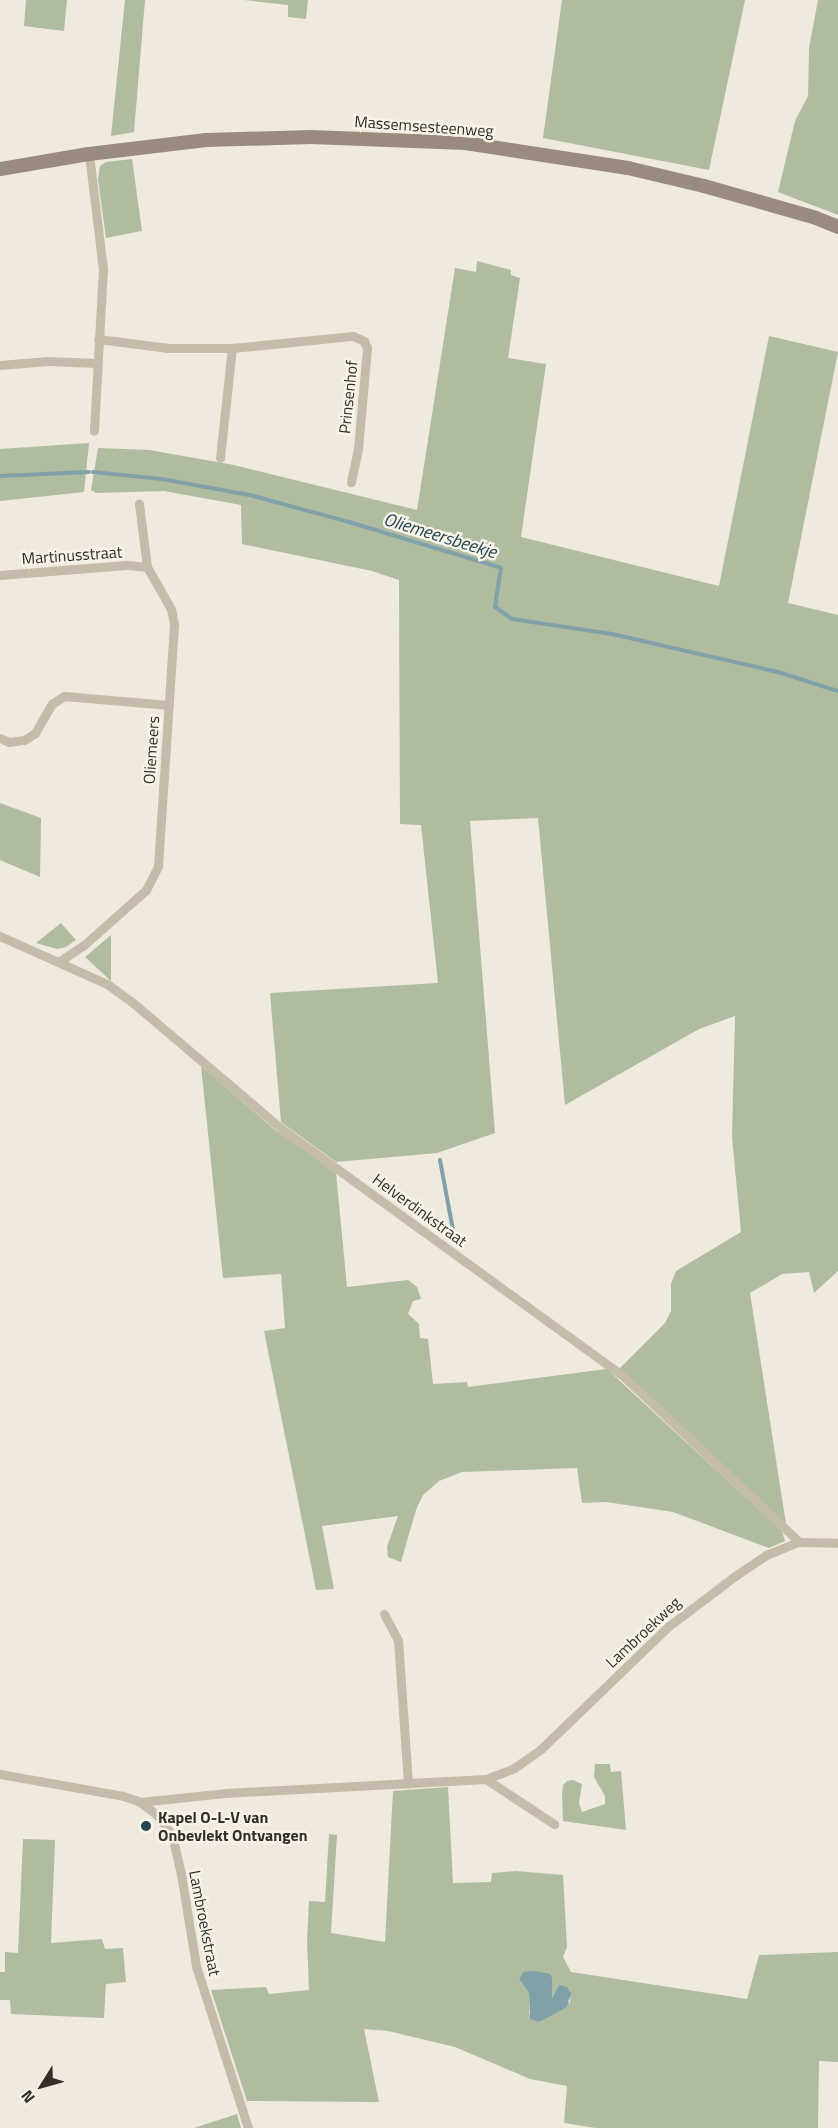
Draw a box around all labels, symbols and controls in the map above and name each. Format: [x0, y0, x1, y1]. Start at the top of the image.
street label: Massemsesteenweg [354, 112, 494, 140]
street label: Prinsenhof [335, 359, 361, 435]
water label: Oliemeersbeekje [381, 509, 499, 563]
street label: Martinusstraat [21, 542, 123, 568]
street label: Oliemeers [139, 715, 163, 785]
street label: Helverdinkstraat [369, 1169, 471, 1251]
street label: Lambroekweg [602, 1592, 684, 1672]
place label: Kapel O-L-V van Onbevlekt Ontvangen [158, 1807, 308, 1845]
marker: Kapel O-L-V van Onbevlekt Ontvangen [139, 1819, 153, 1833]
street label: Lambroekstraat [185, 1869, 225, 1977]
north arrow [12, 2056, 72, 2116]
text: N [15, 2085, 41, 2108]

